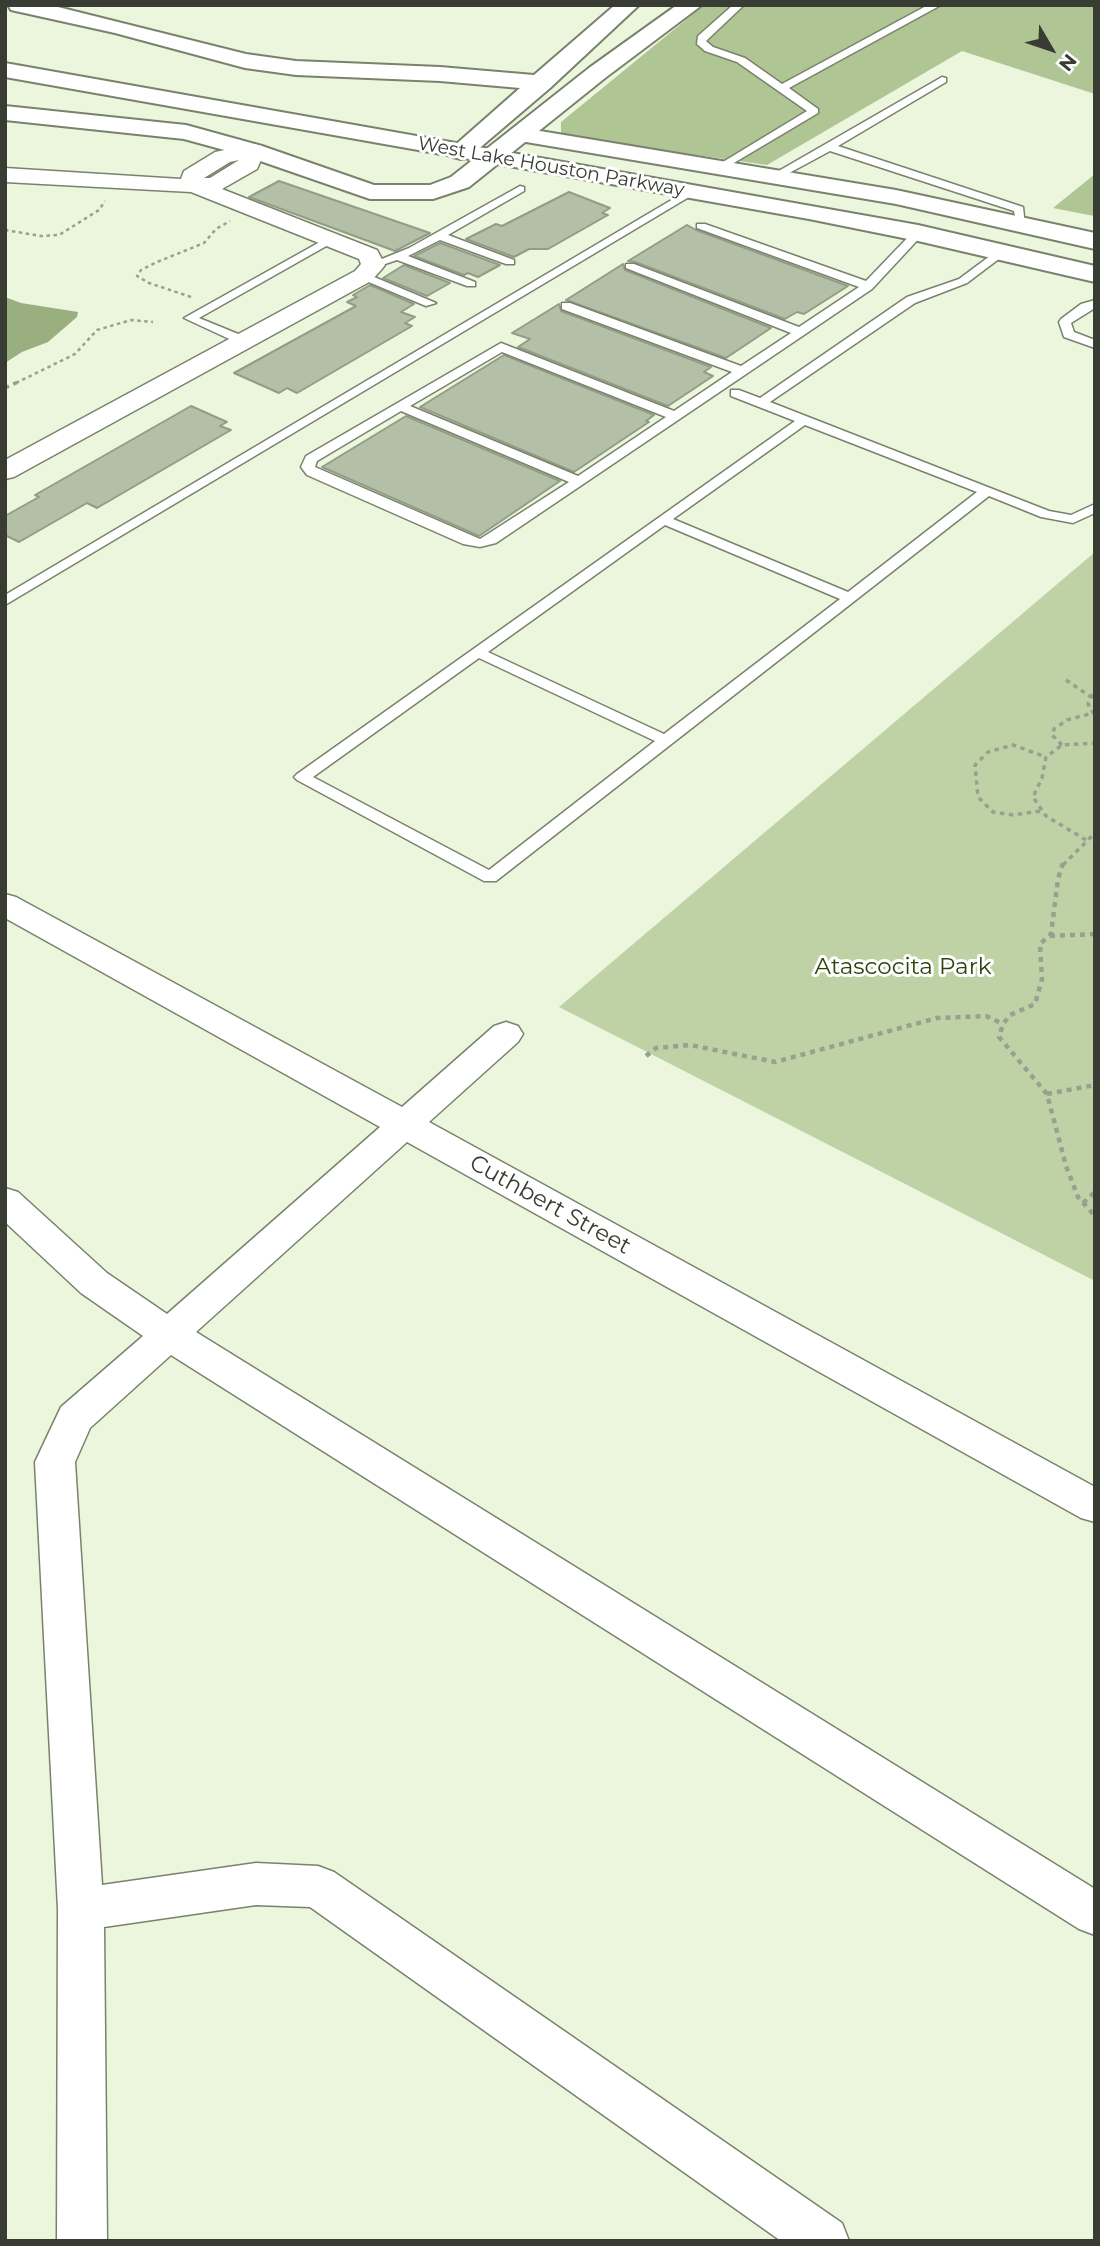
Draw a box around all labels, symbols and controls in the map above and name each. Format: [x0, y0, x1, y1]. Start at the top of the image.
north arrow [1016, 14, 1086, 84]
text: N [1054, 49, 1081, 76]
street label: West Lake Houston Parkway [416, 132, 686, 202]
park label: Atascocita Park [815, 953, 991, 981]
street label: Cuthbert Street [465, 1149, 635, 1261]

